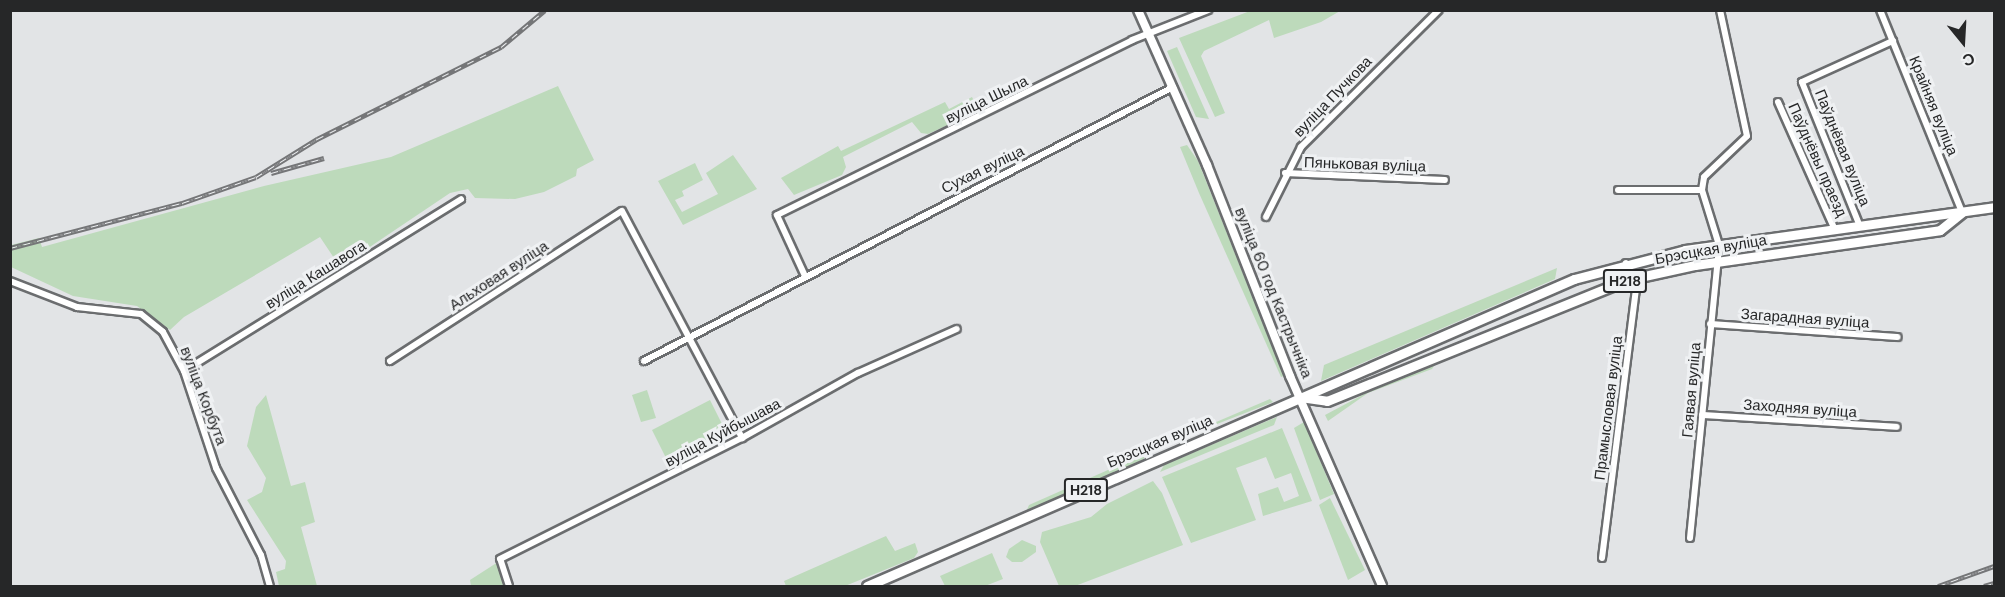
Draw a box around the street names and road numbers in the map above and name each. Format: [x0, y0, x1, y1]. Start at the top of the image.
street label: вуліца Пучкова [1290, 53, 1376, 141]
street label: Крайняя вуліца [1905, 53, 1961, 159]
street label: вуліца Шыла [943, 72, 1031, 128]
street label: Паўднёвая вуліца [1810, 87, 1874, 209]
street label: Паўднёвы праезд [1784, 100, 1850, 220]
street label: Сухая вуліца [939, 142, 1027, 198]
street label: Пяньковая вуліца [1304, 154, 1426, 176]
street label: вуліца 60 год Кастрычніка [1230, 205, 1316, 381]
street label: Брэсцкая вуліца [1654, 231, 1768, 269]
street label: вуліца Кашавога [263, 237, 369, 313]
street label: Альховая вуліца [446, 237, 552, 315]
road number: Н218 [1602, 270, 1648, 292]
street label: Загарадная вуліца [1740, 306, 1870, 332]
street label: Прамысловая вуліца [1591, 335, 1627, 481]
street label: Гаявая вуліца [1679, 341, 1705, 439]
street label: вуліца Корбута [176, 344, 230, 448]
street label: вуліца Куйбышава [662, 395, 784, 471]
street label: Заходняя вуліца [1743, 396, 1857, 422]
street label: Брэсцкая вуліца [1104, 412, 1216, 472]
road number: Н218 [1064, 479, 1108, 501]

